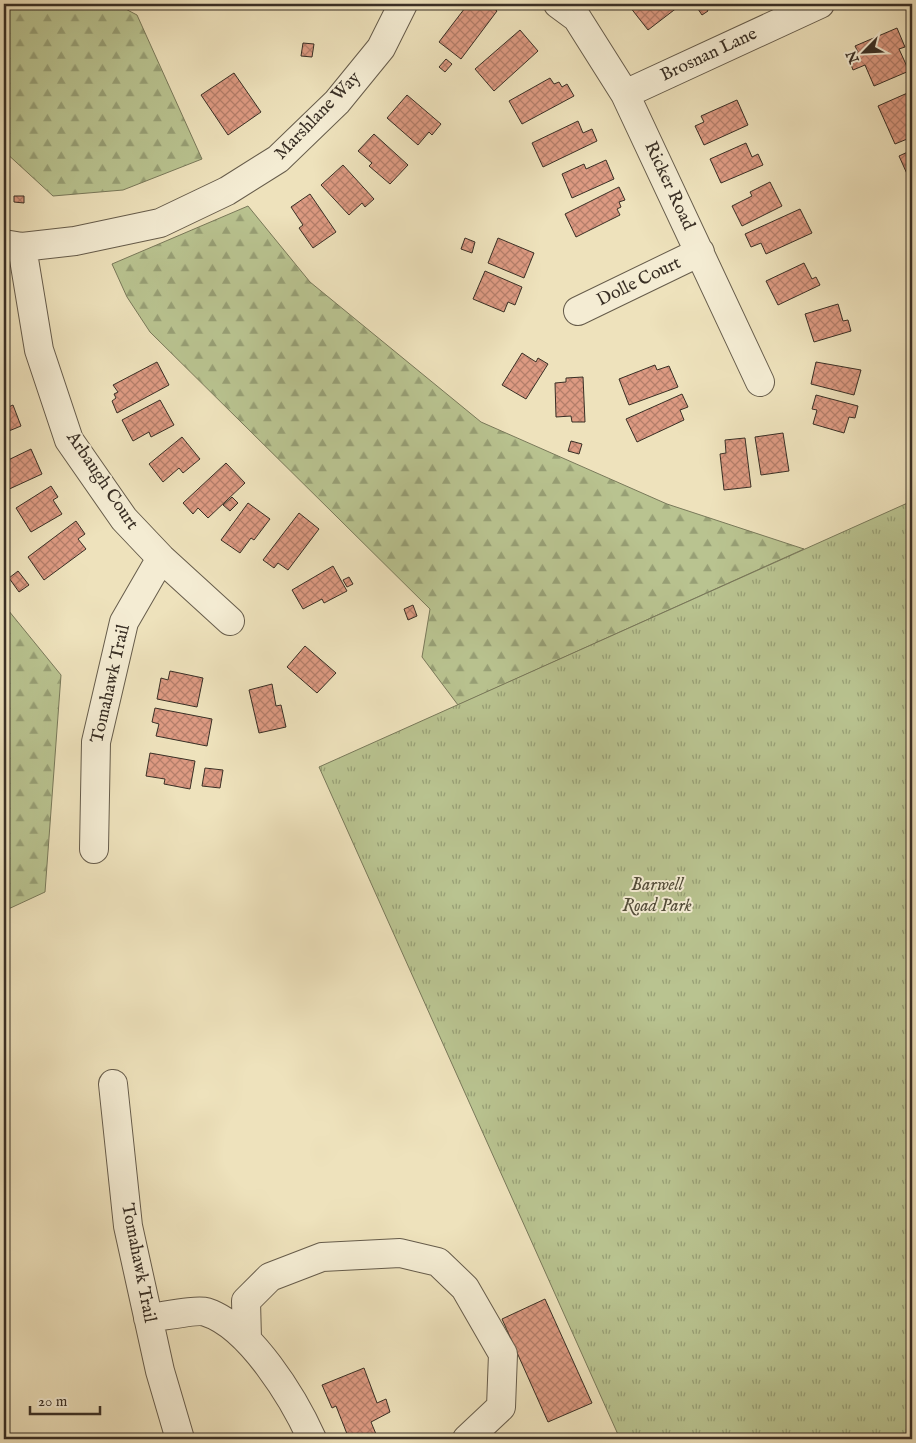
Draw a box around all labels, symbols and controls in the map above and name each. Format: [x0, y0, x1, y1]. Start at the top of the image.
street label: Brosnan Lane [657, 23, 761, 87]
north arrow [838, 28, 888, 78]
text: N [842, 48, 864, 67]
street label: Marshlane Way [270, 67, 366, 165]
street label: Ricker Road [638, 138, 700, 234]
street label: Dolle Court [593, 252, 685, 312]
street label: Arbaugh Court [60, 427, 143, 534]
street label: Tomahawk Trail [86, 622, 136, 746]
park label: Barwell Road Park [622, 874, 692, 918]
street label: Tomahawk Trail [115, 1201, 161, 1325]
scale bar [30, 1383, 100, 1415]
text: 20 m [38, 1392, 68, 1411]

